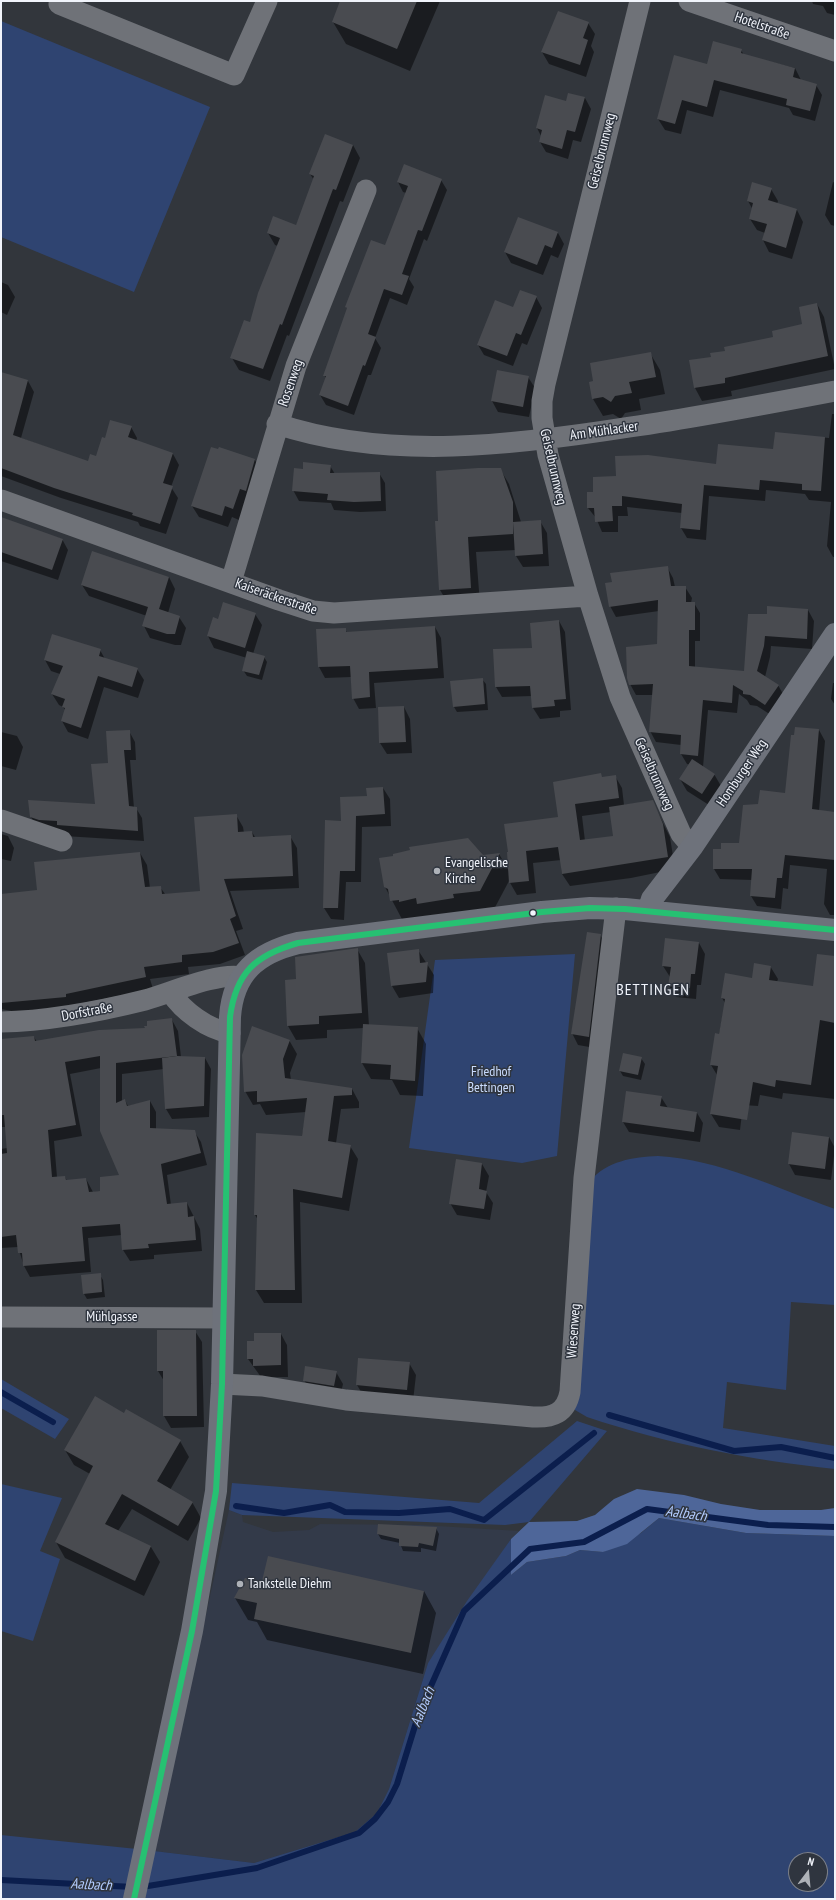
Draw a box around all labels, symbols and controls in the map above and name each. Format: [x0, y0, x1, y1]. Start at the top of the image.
street label: Hotelstraße [732, 9, 792, 43]
street label: Geiselbrunnweg [584, 111, 620, 191]
street label: Rosenweg [275, 357, 307, 409]
street label: Am Mühlacker [569, 418, 639, 444]
street label: Geiselbrunnweg [536, 427, 570, 507]
street label: Kaiseräckerstraße [233, 575, 319, 619]
street label: Geiselbrunnweg [631, 735, 677, 813]
street label: Homburger Weg [713, 736, 771, 810]
place label: Evangelische Kirche [445, 855, 508, 888]
marker: Evangelische Kirche [432, 866, 442, 876]
unlabelled marker [528, 908, 538, 918]
district label: BETTINGEN [616, 980, 690, 1000]
street label: Dorfstraße [60, 999, 114, 1025]
park label: Friedhof Bettingen [467, 1064, 515, 1096]
street label: Wiesenweg [564, 1303, 584, 1359]
street label: Mühlgasse [86, 1309, 138, 1325]
water label: Aalbach [664, 1502, 708, 1526]
place label: Tankstelle Diehm [248, 1576, 331, 1592]
marker: Tankstelle Diehm [235, 1579, 245, 1589]
water label: Aalbach [407, 1685, 439, 1729]
north arrow [788, 1852, 828, 1892]
text: N [806, 1854, 816, 1869]
water label: Aalbach [70, 1875, 112, 1895]

